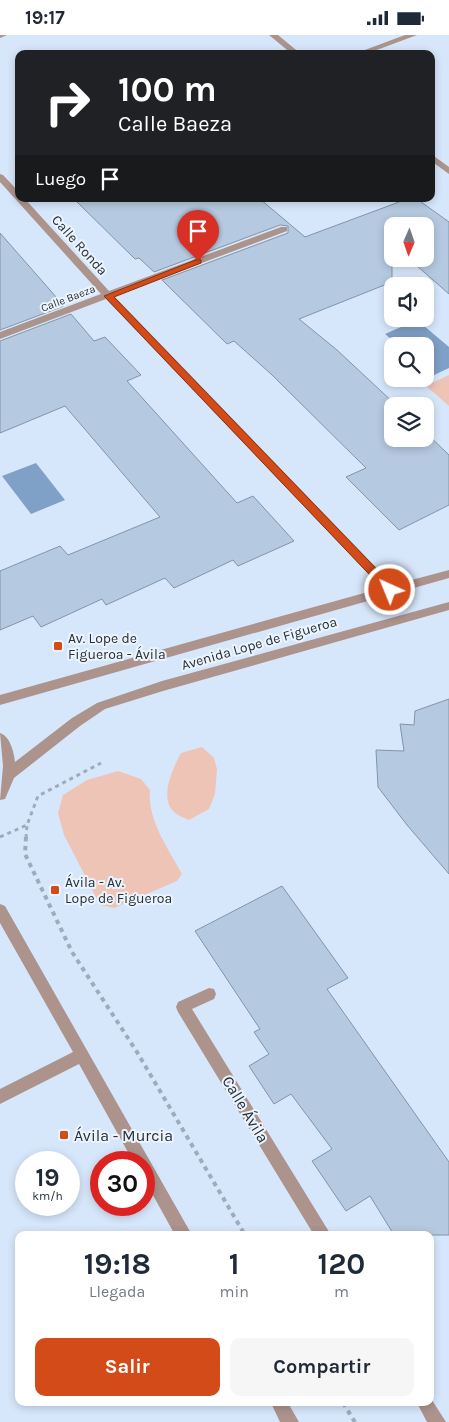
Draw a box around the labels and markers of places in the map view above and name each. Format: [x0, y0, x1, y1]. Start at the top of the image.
pin [177, 210, 219, 261]
place label: Av. Lope de Figueroa - Ávila [68, 630, 166, 663]
marker: Av. Lope de Figueroa - Ávila [52, 640, 64, 652]
place label: Ávila - Av. Lope de Figueroa [65, 873, 172, 907]
marker: Ávila - Av. Lope de Figueroa [49, 884, 61, 896]
place label: Ávila - Murcia [74, 1126, 173, 1145]
marker: Ávila - Murcia [58, 1129, 70, 1141]

